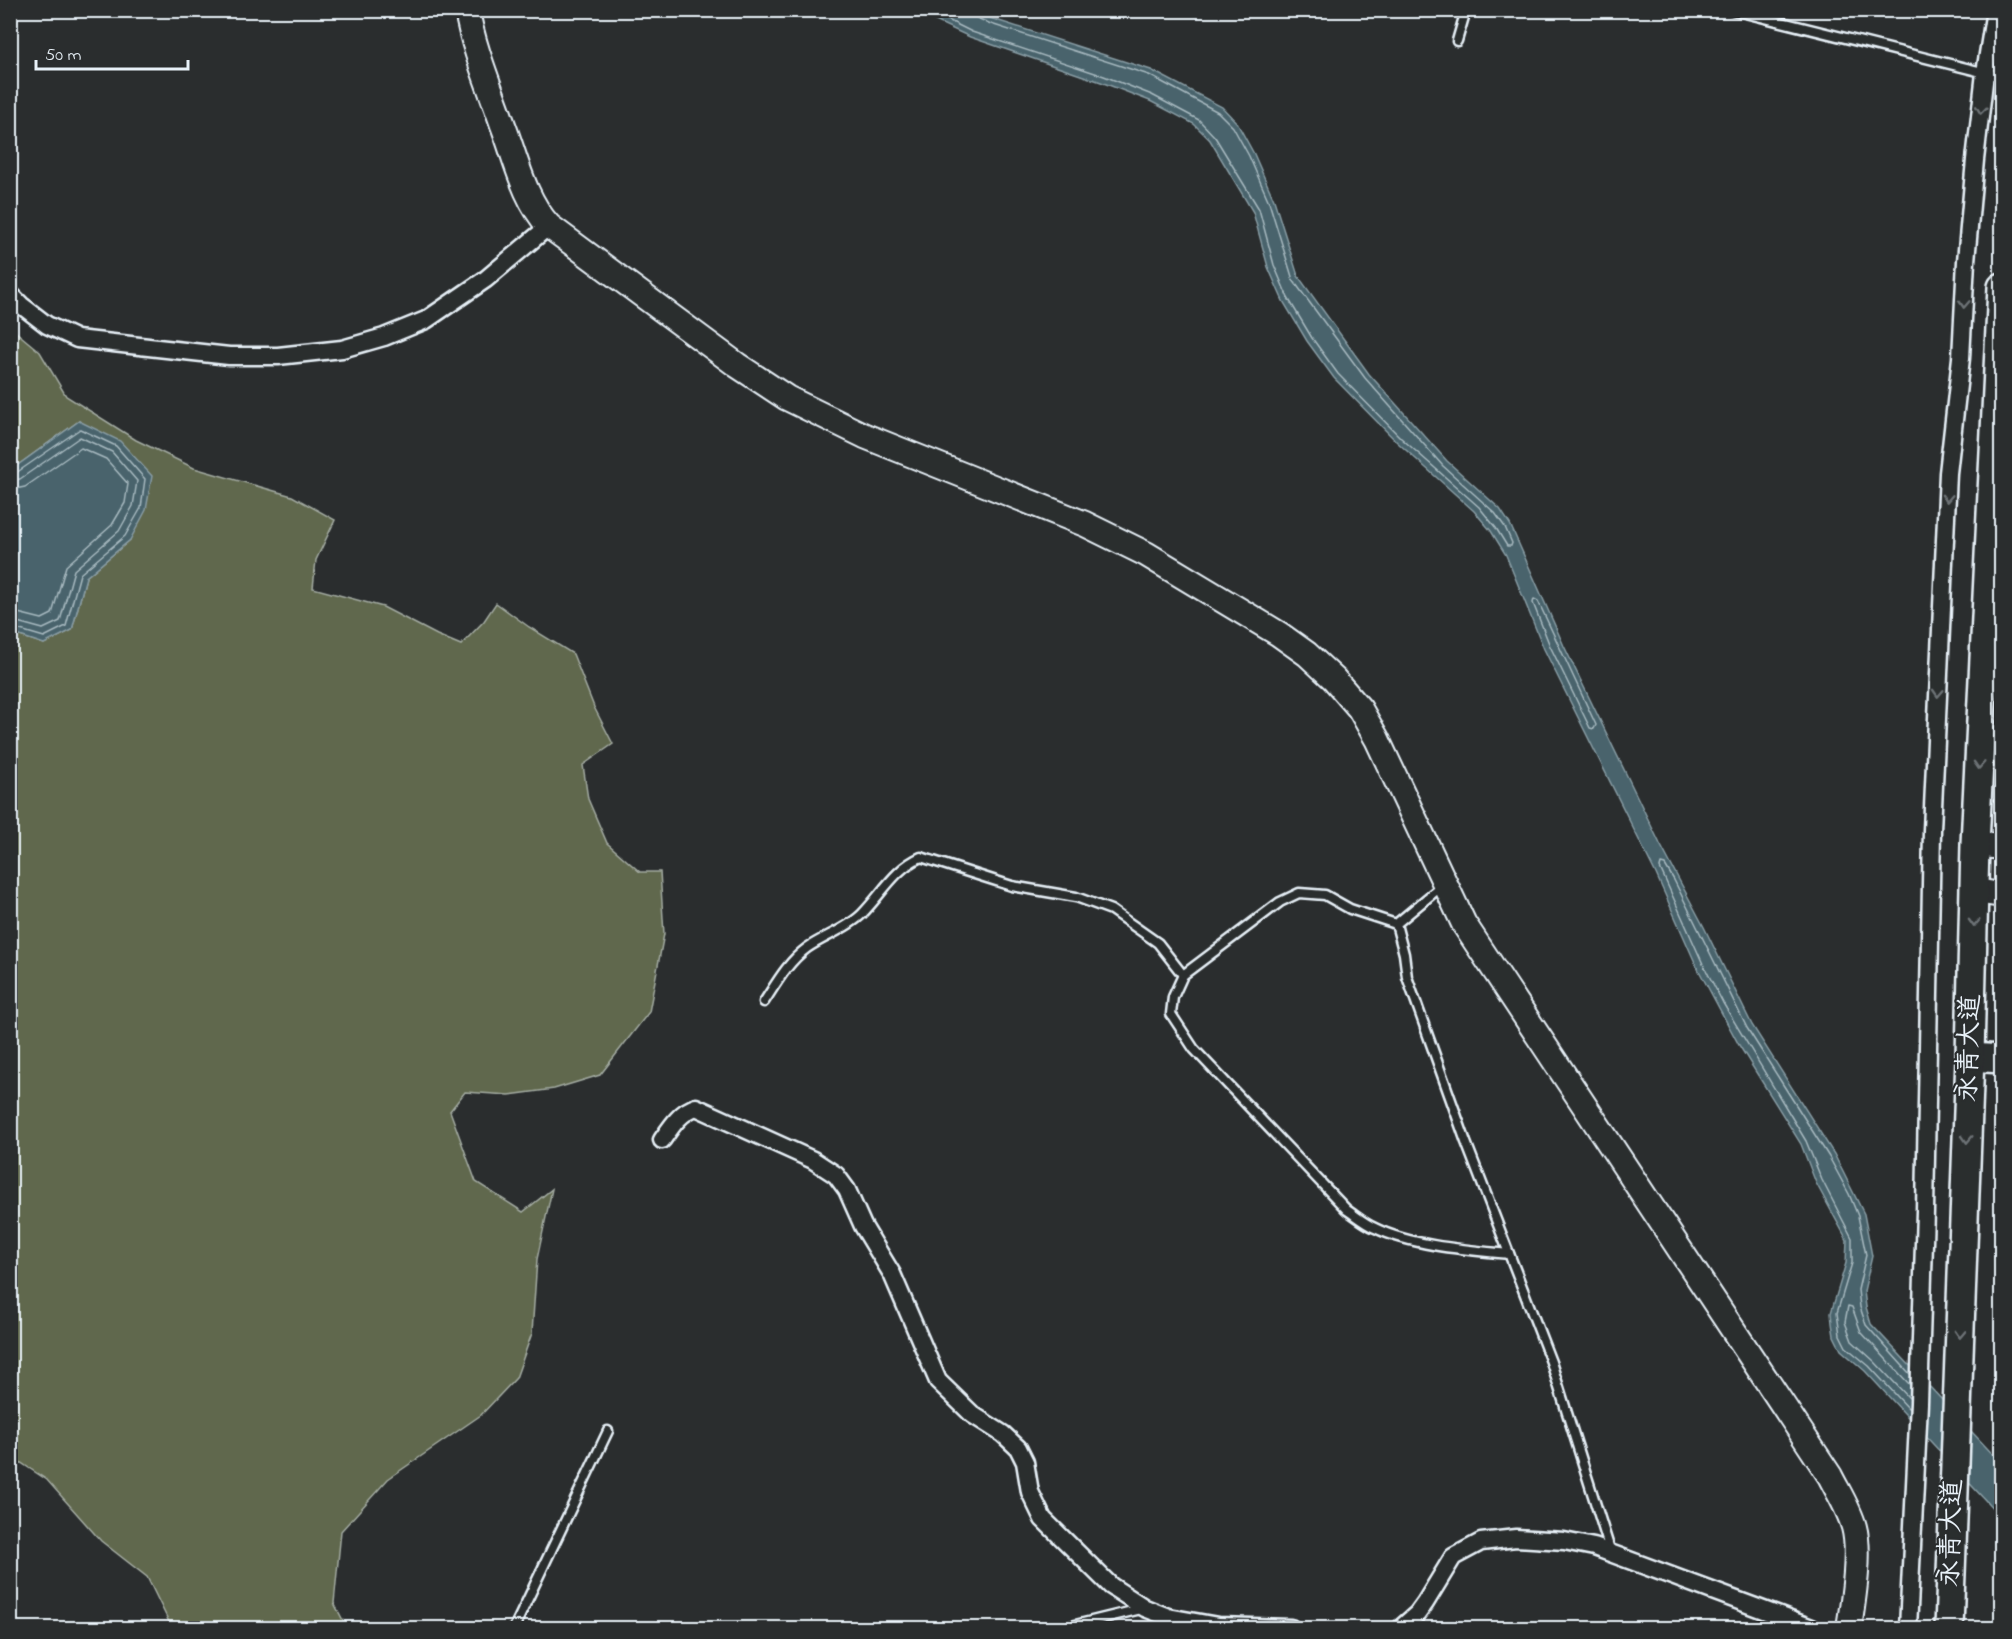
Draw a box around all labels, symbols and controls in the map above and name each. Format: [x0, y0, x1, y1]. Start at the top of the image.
scale bar [36, 33, 188, 71]
text: 50 m [45, 43, 82, 69]
one-way arrow [1975, 105, 1988, 115]
one-way arrow [1957, 300, 1970, 309]
one-way arrow [1940, 494, 1953, 503]
one-way arrow [1931, 689, 1944, 698]
one-way arrow [1973, 760, 1986, 769]
one-way arrow [1968, 919, 1981, 928]
street label: 永青大道 [1949, 993, 1991, 1103]
one-way arrow [1961, 1134, 1974, 1143]
one-way arrow [1953, 1329, 1966, 1338]
street label: 永青大道 [1931, 1478, 1973, 1588]

